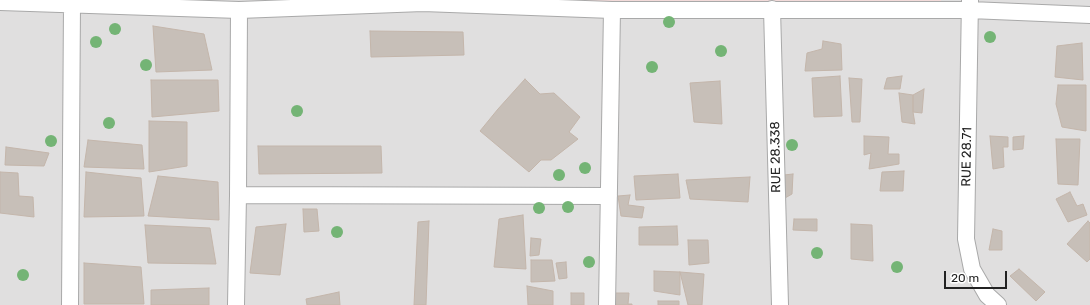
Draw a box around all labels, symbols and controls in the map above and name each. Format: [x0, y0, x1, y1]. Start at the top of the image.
street label: RUE 28.338 [768, 121, 784, 193]
street label: RUE 28.71 [959, 127, 975, 187]
scale bar [946, 263, 1009, 289]
text: 20 m [951, 271, 979, 285]

